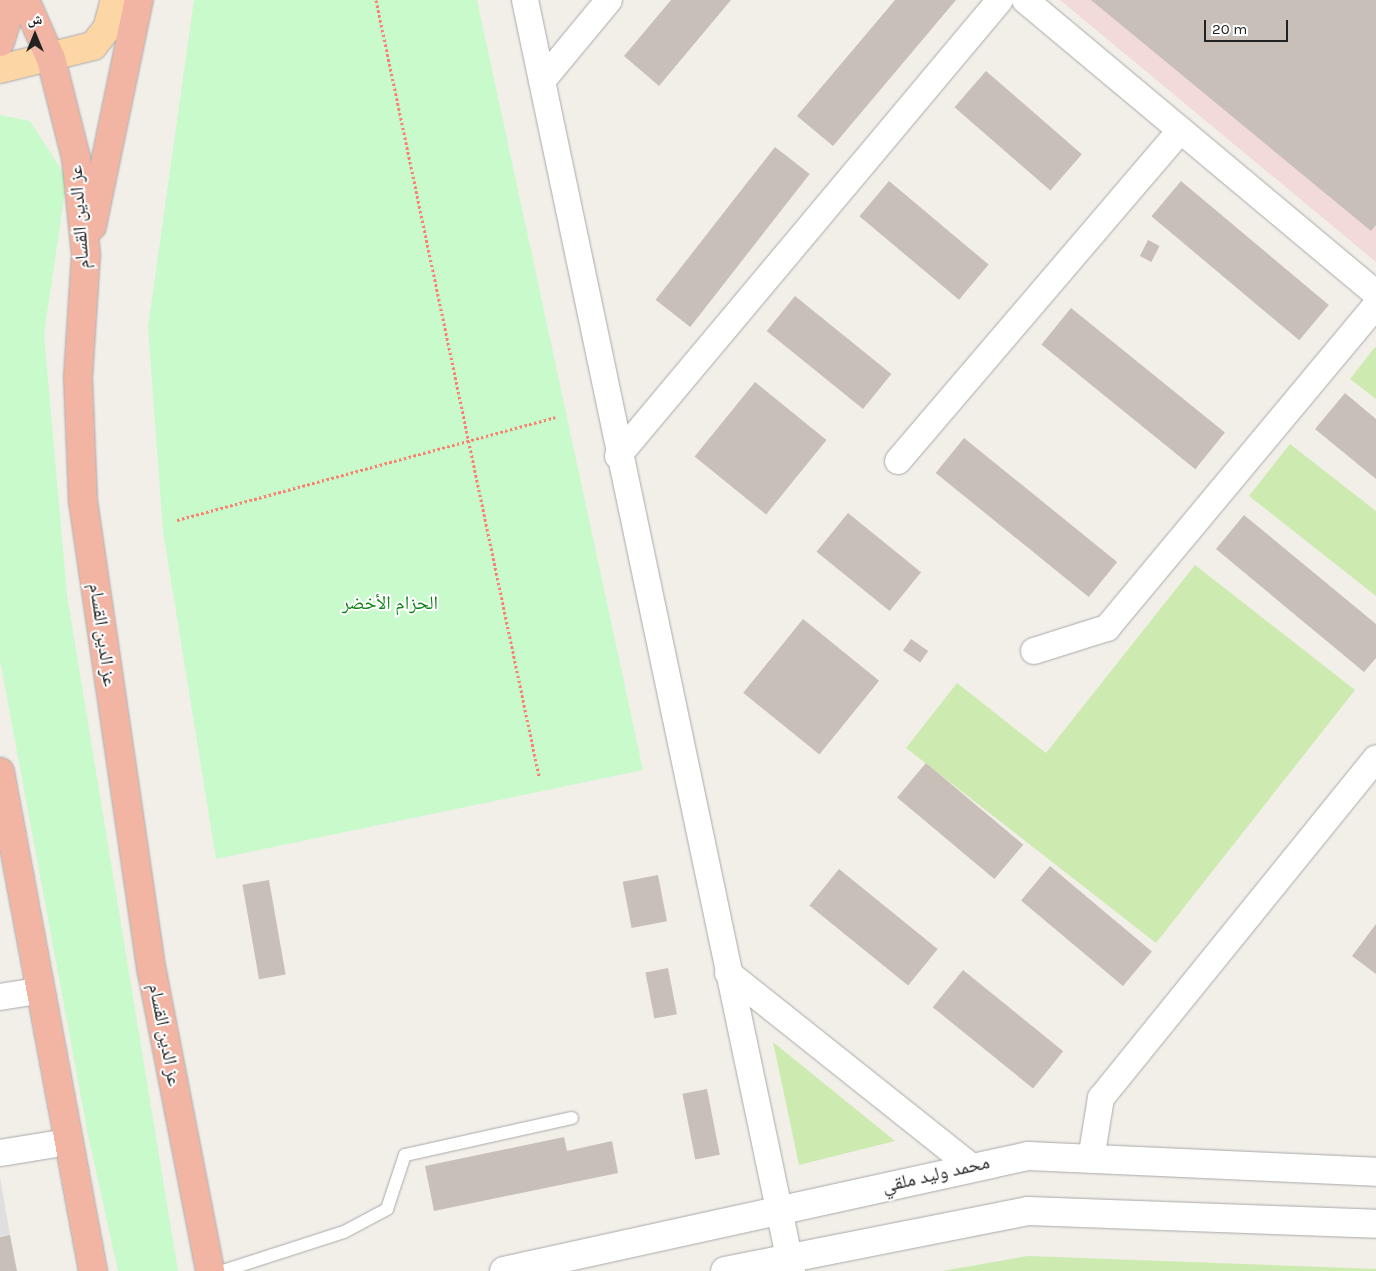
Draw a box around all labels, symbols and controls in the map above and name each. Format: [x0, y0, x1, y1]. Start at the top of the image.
north arrow [10, 10, 60, 60]
scale bar [1206, 10, 1290, 42]
text: ش [28, 11, 42, 28]
text: 20 m [1212, 20, 1247, 38]
street label: عز الدين القسام [65, 164, 95, 270]
street label: عز الدين القسام [83, 582, 121, 688]
park label: الحزام الأخضر [342, 593, 438, 615]
street label: عز الدين القسام [143, 982, 185, 1088]
street label: محمد وليد ملقي [880, 1152, 992, 1198]

